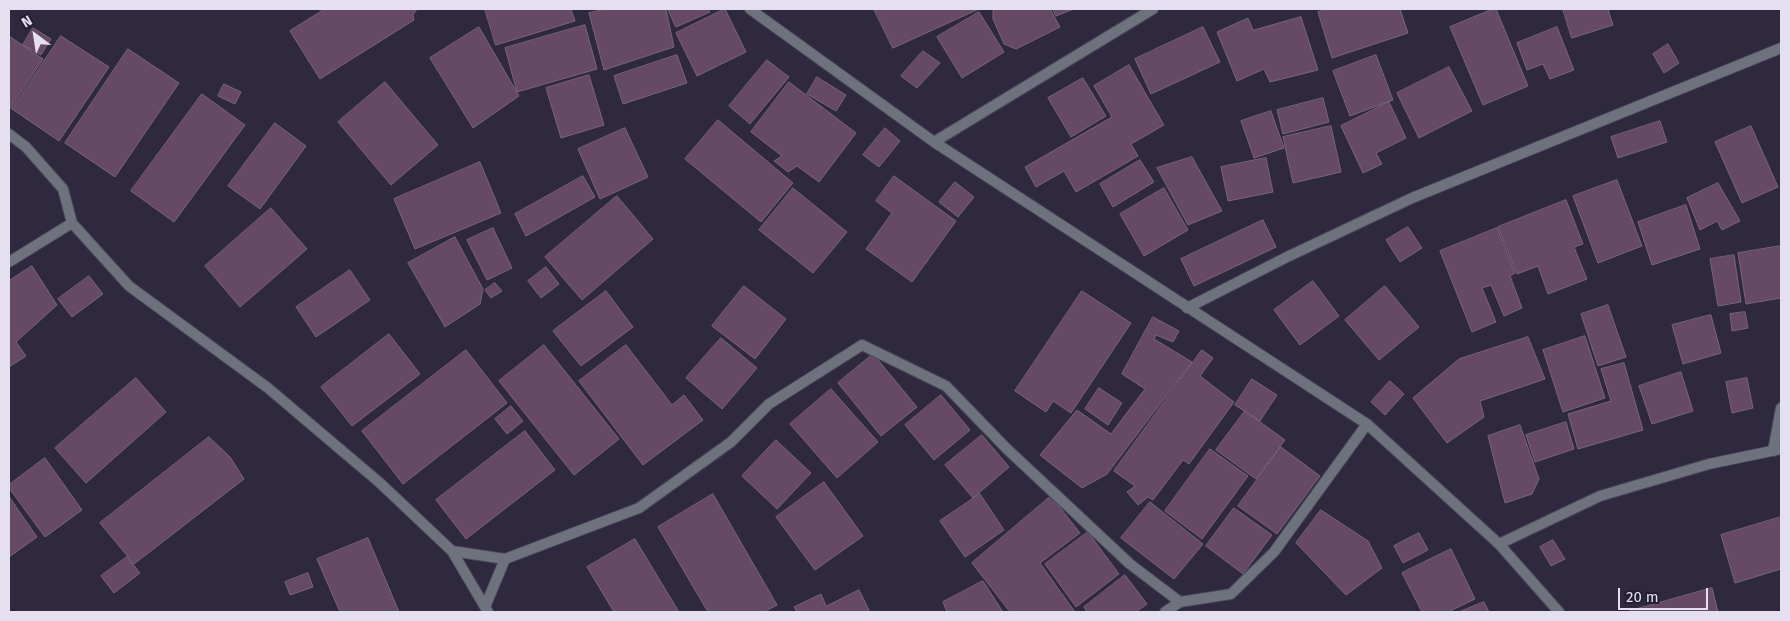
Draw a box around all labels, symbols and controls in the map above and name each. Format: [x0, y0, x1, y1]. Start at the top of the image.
north arrow [10, 10, 60, 60]
text: N [19, 12, 35, 31]
scale bar [1620, 578, 1710, 610]
text: 20 m [1626, 588, 1659, 606]

